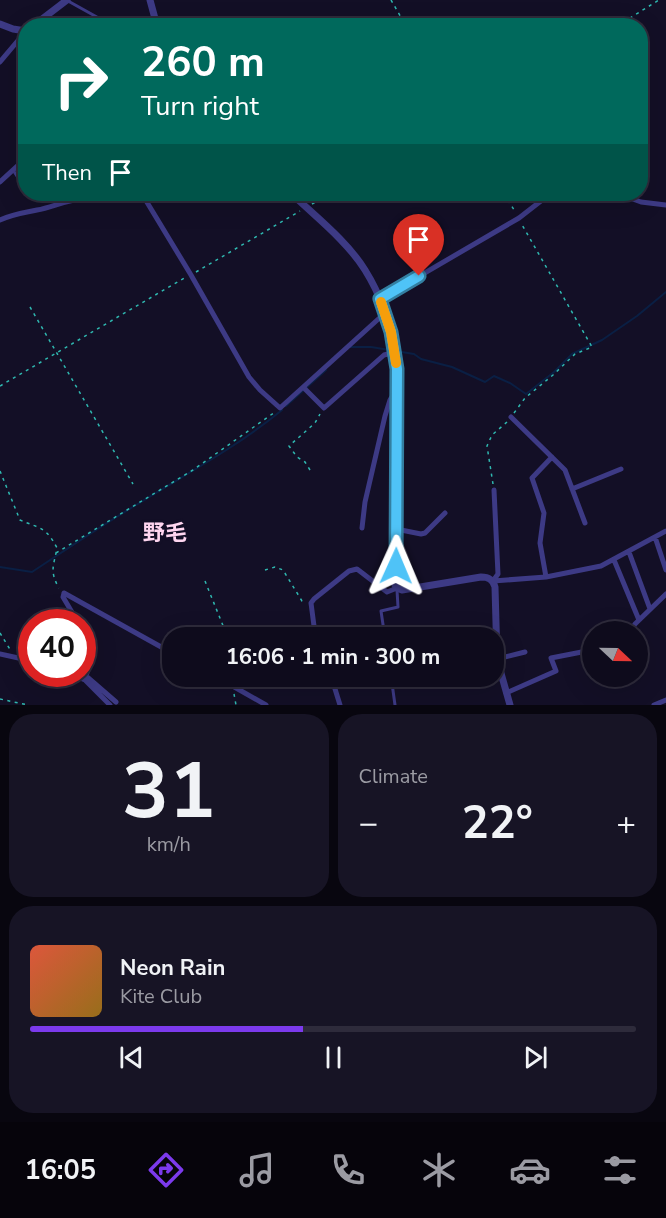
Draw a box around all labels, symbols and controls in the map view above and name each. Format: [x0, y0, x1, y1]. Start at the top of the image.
text: 260 m [141, 34, 265, 91]
icon: right [42, 42, 120, 120]
text: Turn right [141, 88, 259, 125]
icon: arrive [104, 156, 137, 189]
text: Then [42, 158, 92, 188]
pin [393, 214, 444, 276]
icon: arrive [402, 223, 435, 256]
district label: 野毛 [143, 518, 187, 548]
position arrow [364, 534, 428, 598]
speed limit sign: 40 [18, 609, 96, 687]
north arrow [582, 621, 648, 687]
map controls [582, 621, 648, 687]
text: 16:06 · 1 min · 300 m [226, 642, 440, 672]
text: 31 [122, 738, 216, 845]
text: Climate [359, 763, 428, 790]
text: 22° [462, 793, 533, 854]
text: − [359, 801, 378, 846]
text: + [616, 801, 636, 846]
text: km/h [147, 831, 191, 858]
text: Neon Rain [120, 953, 225, 983]
text: Kite Club [120, 983, 202, 1010]
icon: previous [115, 1041, 148, 1074]
icon: pause [317, 1041, 350, 1074]
icon: next [519, 1041, 552, 1074]
icon: directions [145, 1149, 187, 1191]
icon: music [236, 1149, 278, 1191]
icon: phone [327, 1149, 369, 1191]
icon: climate [418, 1149, 460, 1191]
icon: car [509, 1149, 551, 1191]
icon: filters [599, 1149, 641, 1191]
text: 16:05 [24, 1152, 96, 1189]

